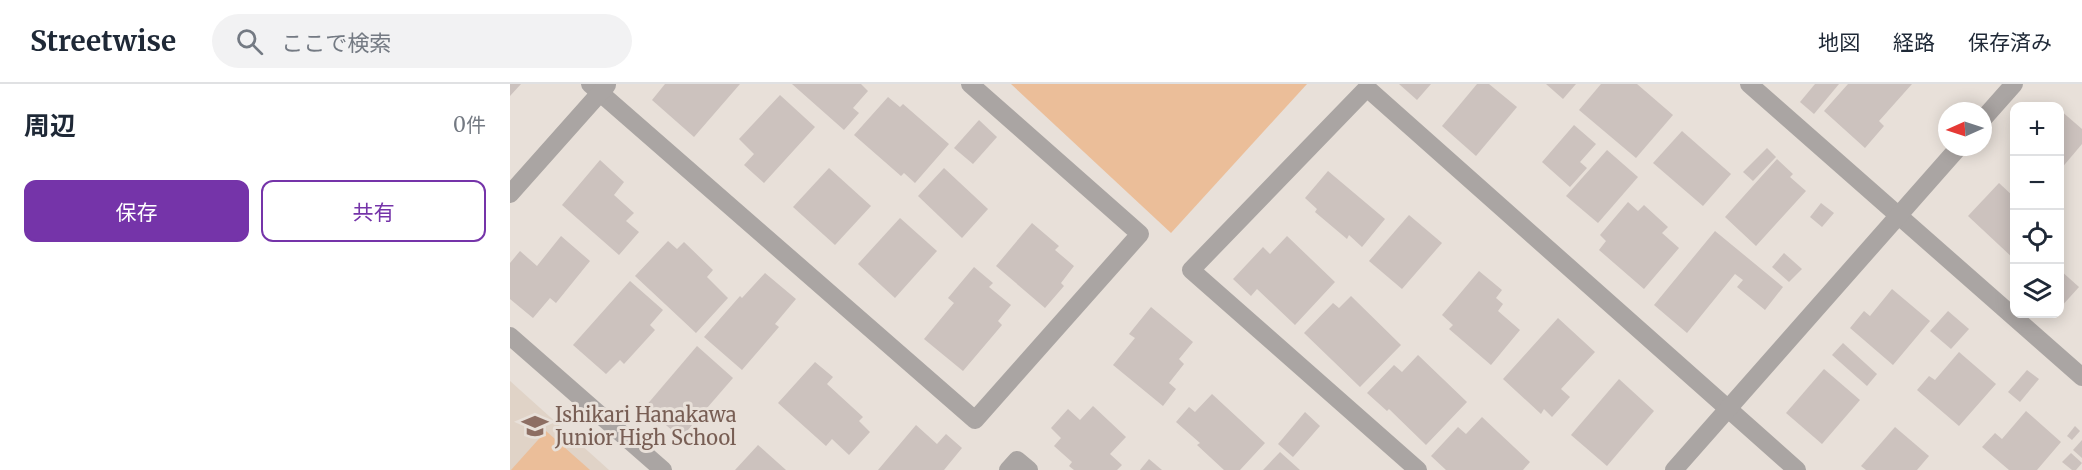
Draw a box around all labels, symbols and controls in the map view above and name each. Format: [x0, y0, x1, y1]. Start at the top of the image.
search box [212, 14, 632, 68]
text: Streetwise [30, 23, 176, 59]
icon: search [233, 25, 266, 58]
text: ここで検索 [281, 29, 391, 57]
text: 地図 [1818, 29, 1860, 56]
text: 経路 [1893, 29, 1935, 56]
text: 保存済み [1968, 29, 2052, 56]
north arrow [1938, 102, 1992, 156]
map controls [2010, 102, 2064, 318]
button: + [2010, 102, 2064, 156]
text: 周辺 [24, 109, 76, 142]
text: 0件 [453, 112, 486, 137]
button: − [2010, 156, 2064, 210]
button: 保存 [24, 180, 249, 242]
button: 共有 [261, 180, 486, 242]
button: locate [2010, 210, 2064, 264]
button: layers [2010, 264, 2064, 318]
place label: Ishikari Hanakawa Junior High School [554, 402, 737, 450]
school or university icon: Ishikari Hanakawa Junior High School [520, 411, 550, 441]

